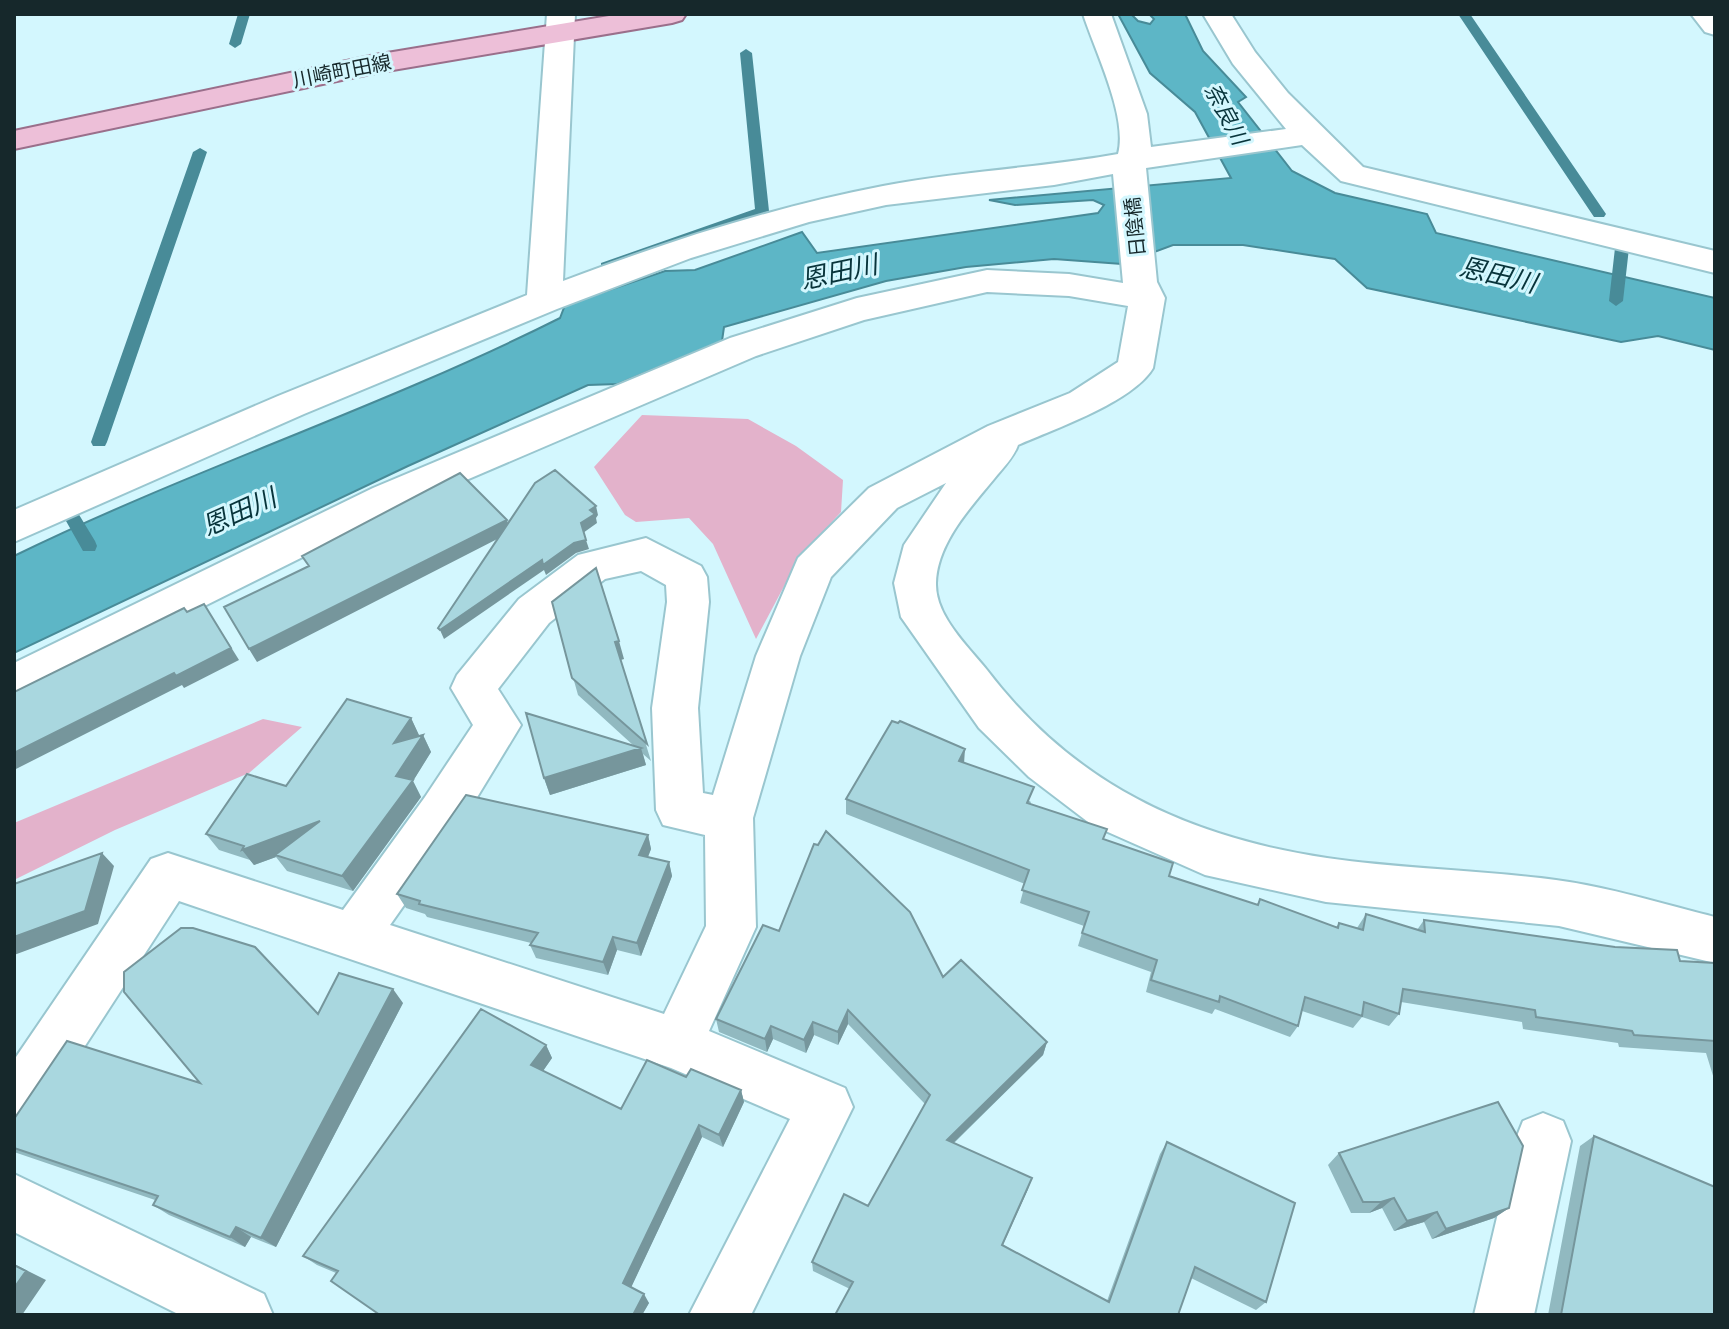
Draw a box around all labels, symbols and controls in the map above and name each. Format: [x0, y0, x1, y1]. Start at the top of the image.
street label: 川崎町田線 [291, 50, 393, 92]
water label: 奈良川 [1199, 79, 1254, 151]
street label: 日陰橋 [1120, 196, 1150, 258]
water label: 恩田川 [798, 248, 883, 296]
water label: 恩田川 [1456, 251, 1543, 300]
water label: 恩田川 [197, 480, 284, 542]

